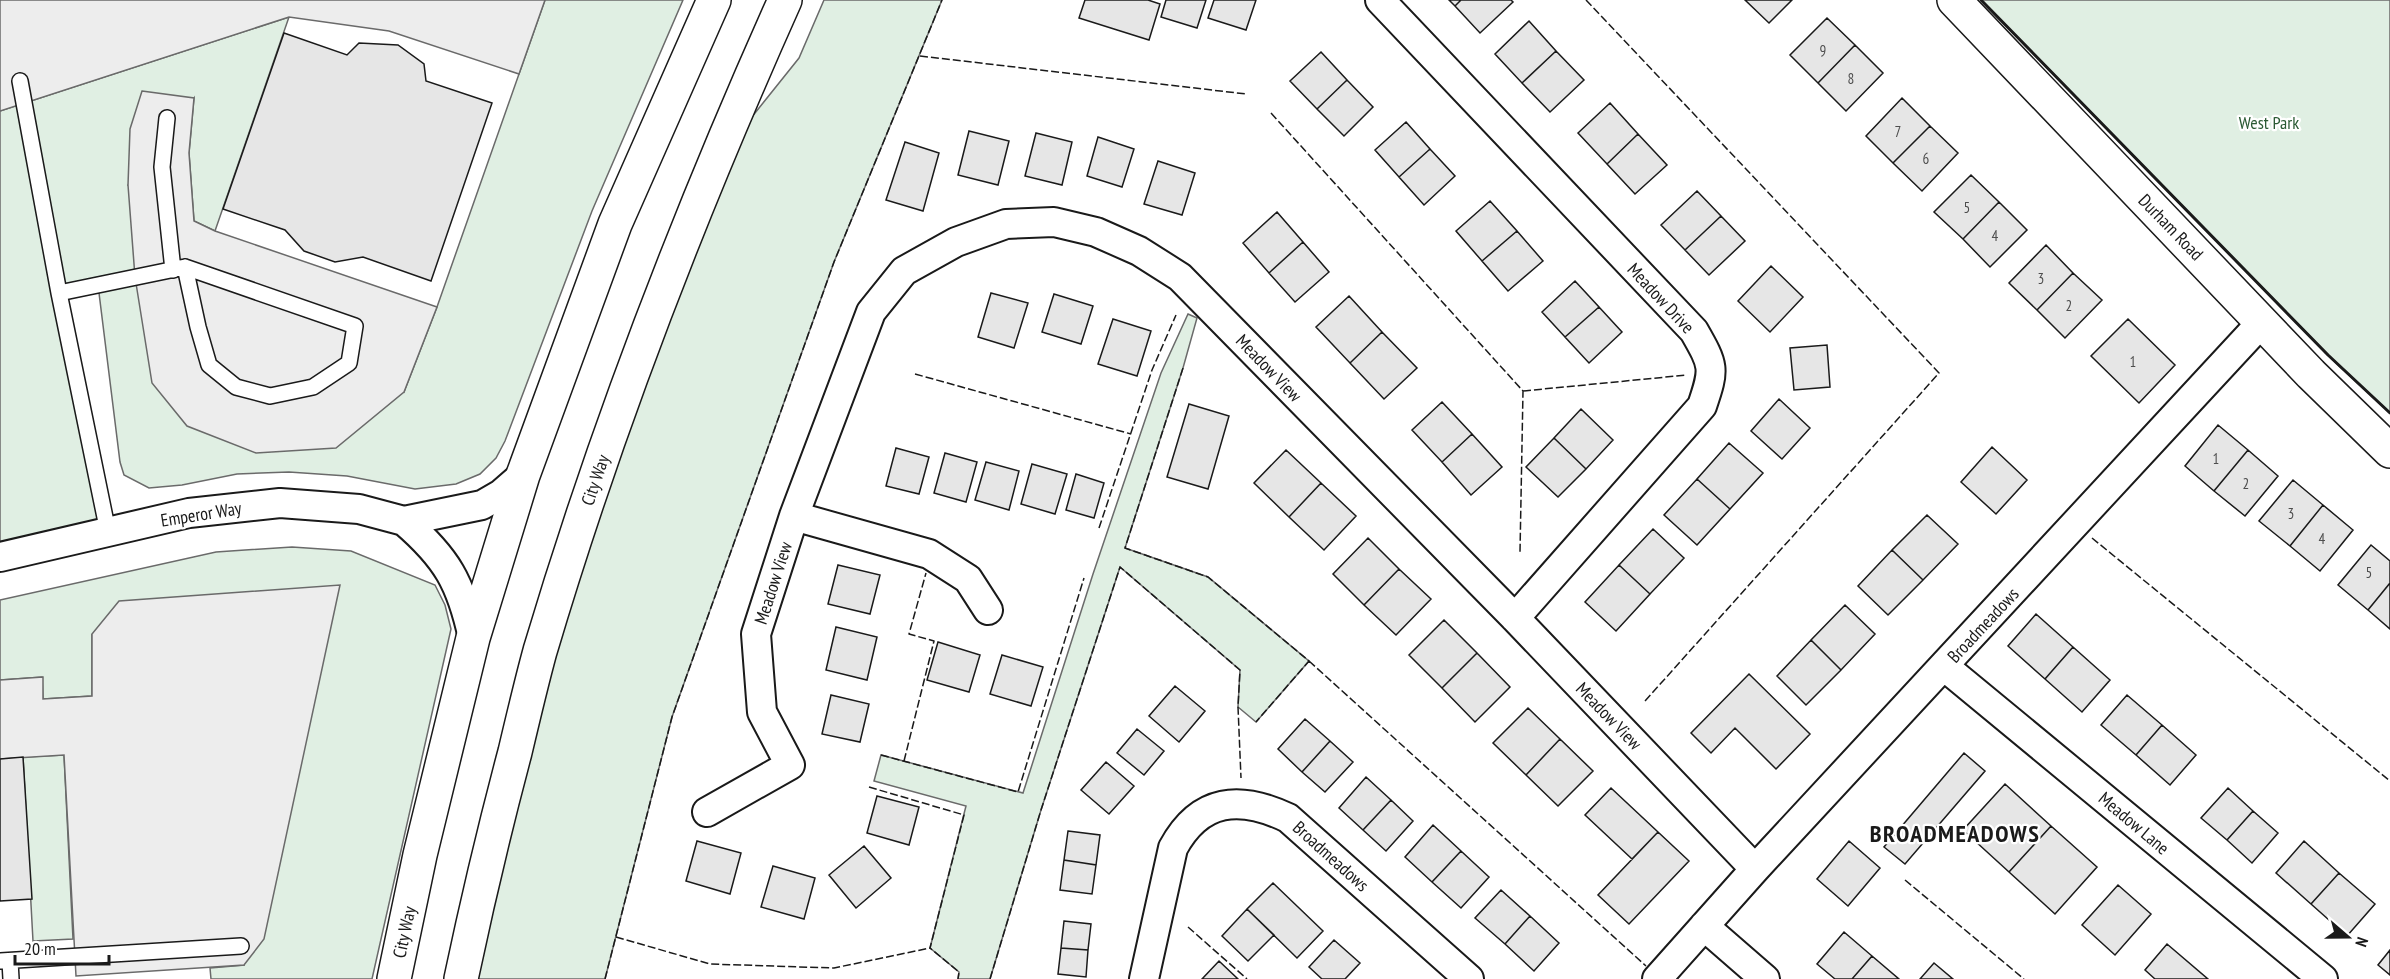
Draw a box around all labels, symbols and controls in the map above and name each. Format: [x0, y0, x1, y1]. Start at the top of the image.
house number: 9 [1820, 41, 1826, 60]
house number: 8 [1848, 69, 1854, 88]
park label: West Park [2239, 111, 2299, 134]
house number: 7 [1895, 122, 1901, 141]
house number: 6 [1923, 149, 1930, 168]
street label: Durham Road [2134, 189, 2208, 265]
house number: 5 [1964, 198, 1970, 217]
house number: 4 [1992, 226, 1999, 245]
street label: Meadow Drive [1622, 258, 1700, 338]
house number: 3 [2038, 269, 2044, 288]
house number: 2 [2066, 296, 2072, 315]
street label: Meadow View [1231, 329, 1307, 407]
house number: 1 [2130, 352, 2136, 371]
house number: 1 [2213, 449, 2219, 468]
street label: City Way [576, 451, 614, 508]
house number: 2 [2243, 474, 2249, 493]
street label: Emperor Way [159, 496, 243, 532]
house number: 3 [2288, 504, 2294, 523]
house number: 4 [2319, 529, 2326, 548]
street label: Meadow View [749, 539, 797, 627]
house number: 5 [2366, 563, 2372, 582]
street label: Broadmeadows [1942, 583, 2024, 667]
street label: Meadow View [1571, 677, 1647, 755]
street label: Meadow Lane [2094, 787, 2174, 859]
street label: Broadmeadows [1288, 816, 1374, 896]
district label: BROADMEADOWS [1870, 818, 2040, 849]
street label: City Way [387, 904, 421, 960]
north arrow [2318, 907, 2378, 967]
scale bar [15, 928, 110, 966]
text: N [2351, 935, 2373, 950]
text: 20 m [24, 937, 56, 960]

